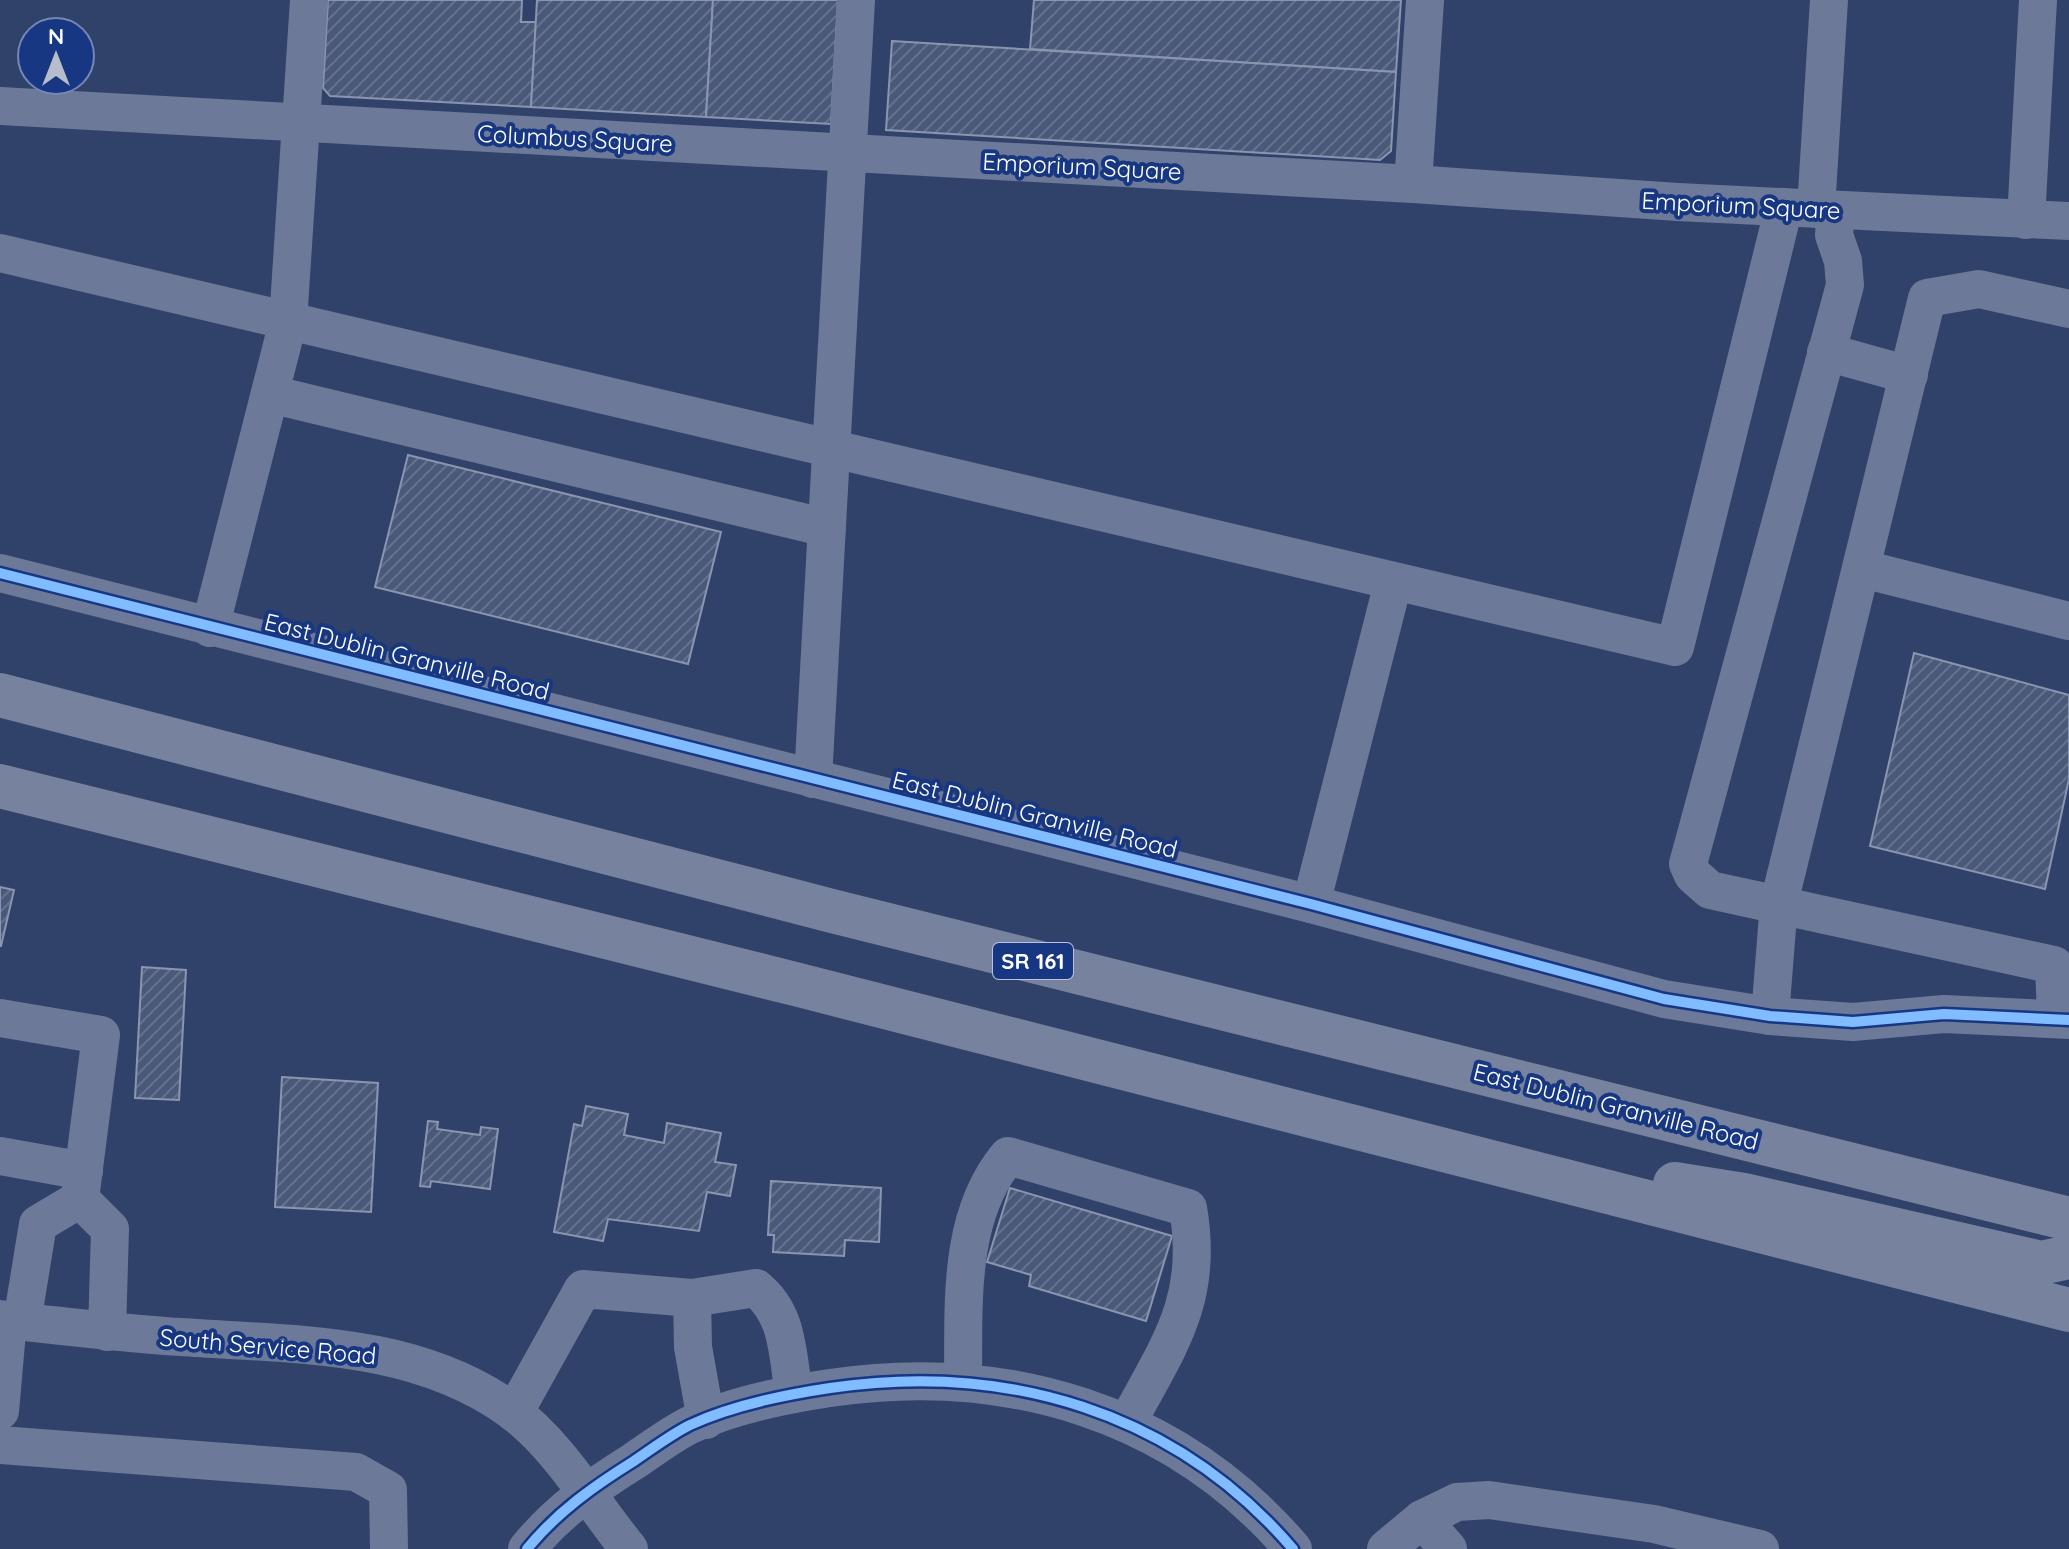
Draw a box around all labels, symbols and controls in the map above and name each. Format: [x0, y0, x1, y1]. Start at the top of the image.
north arrow [16, 16, 96, 96]
text: N [48, 22, 64, 50]
street label: Columbus Square [477, 118, 673, 158]
street label: Emporium Square [982, 146, 1182, 186]
street label: Emporium Square [1641, 185, 1841, 225]
street label: East Dublin Granville Road [261, 606, 553, 706]
street label: East Dublin Granville Road [889, 764, 1181, 864]
road number: SR 161 [993, 943, 1073, 979]
street label: East Dublin Granville Road [1470, 1056, 1762, 1156]
street label: South Service Road [158, 1322, 378, 1370]

